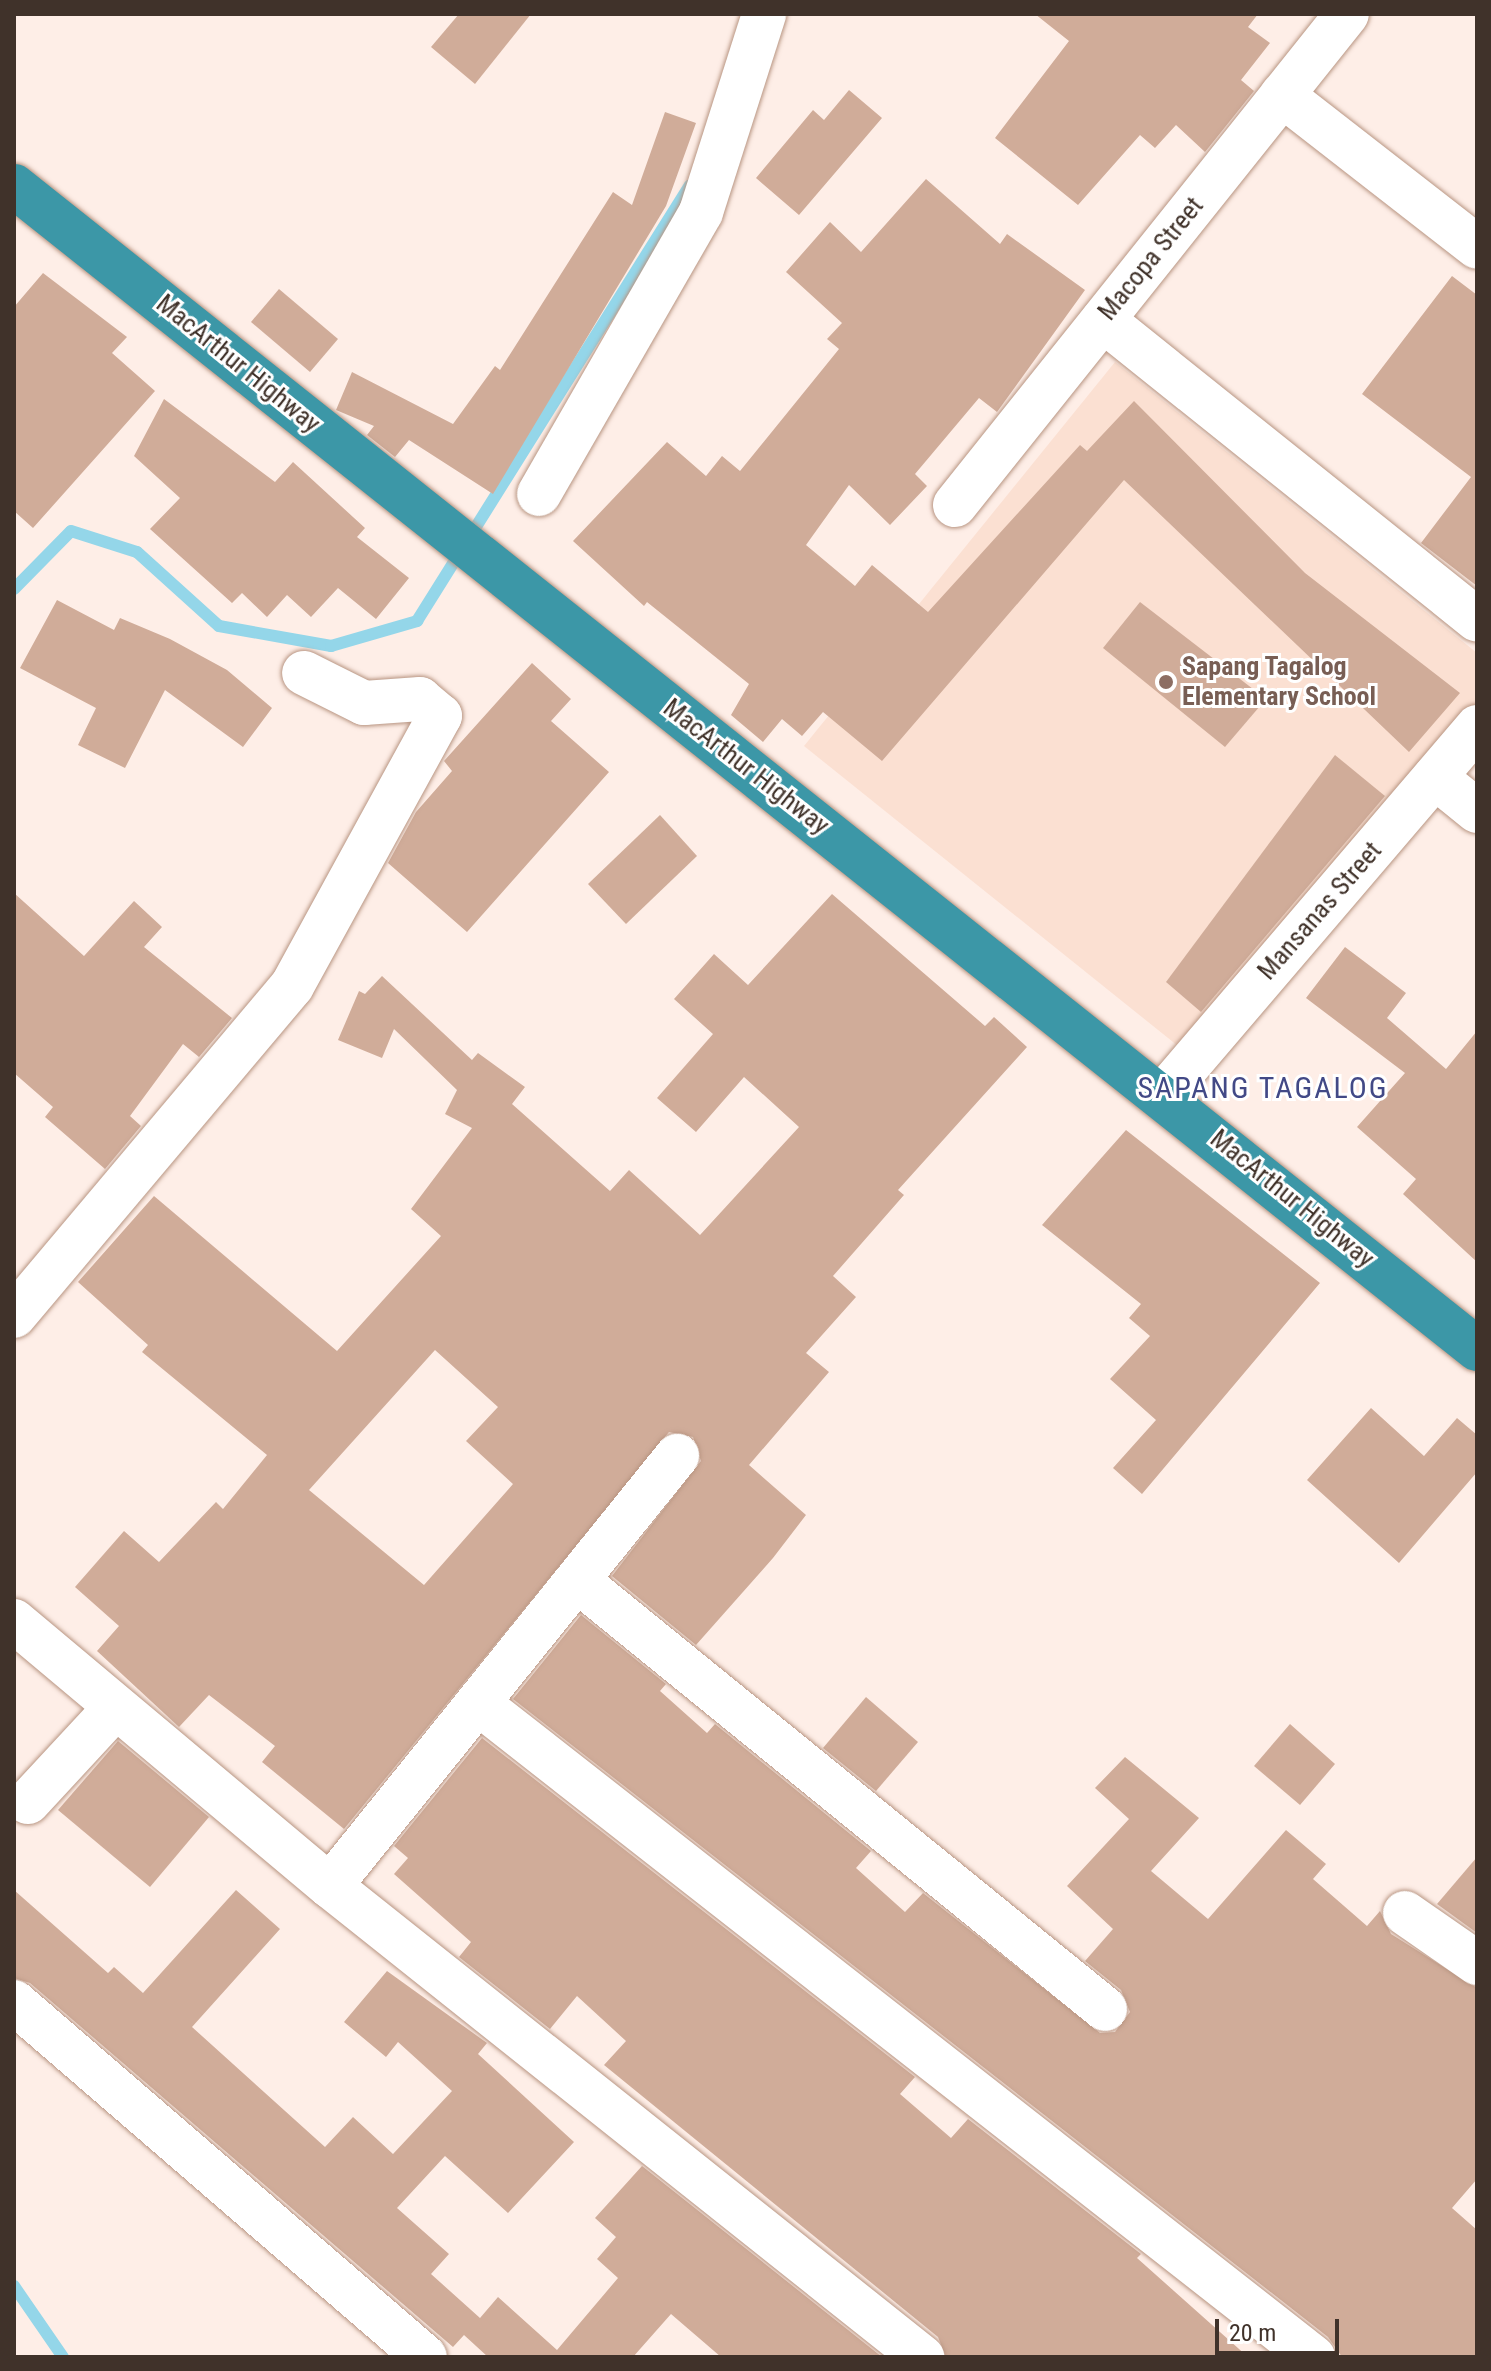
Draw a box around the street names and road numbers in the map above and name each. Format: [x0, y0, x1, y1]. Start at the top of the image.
street label: Macopa Street [1092, 191, 1210, 327]
street label: MacArthur Highway [150, 288, 326, 440]
street label: MacArthur Highway [657, 693, 835, 841]
street label: Mansanas Street [1252, 836, 1388, 986]
street label: MacArthur Highway [1204, 1123, 1380, 1275]

